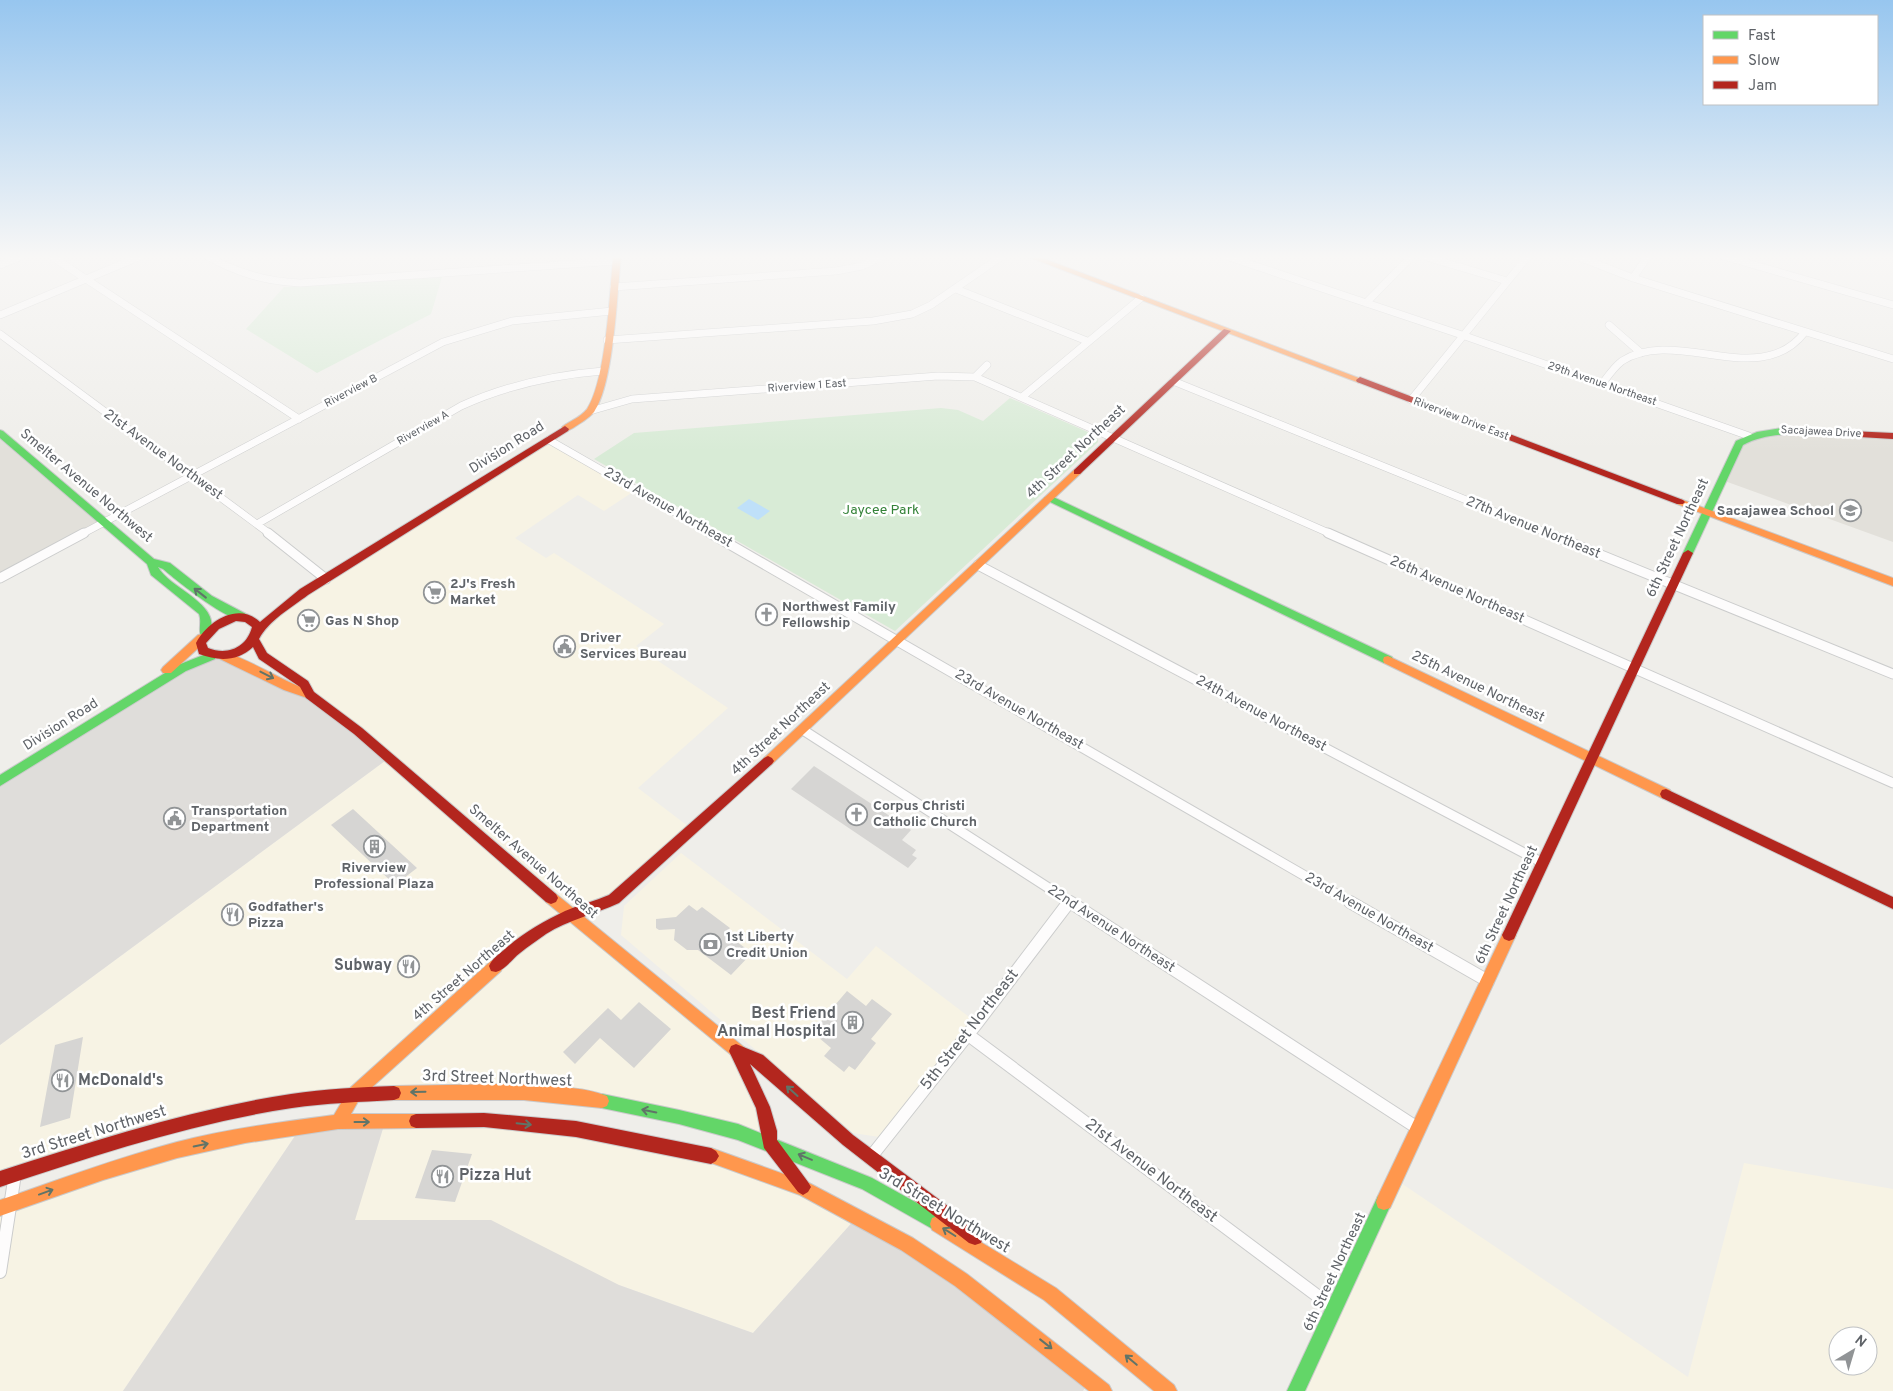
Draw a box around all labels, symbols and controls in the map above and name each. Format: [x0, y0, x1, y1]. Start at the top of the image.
legend [1703, 15, 1878, 105]
text: Fast [1748, 27, 1776, 46]
text: Slow [1748, 52, 1780, 71]
text: Jam [1748, 77, 1777, 96]
street label: 29th Avenue Northeast [1546, 359, 1658, 409]
street label: Riverview B [322, 371, 380, 411]
street label: Riverview 1 East [767, 376, 847, 396]
street label: Riverview Drive East [1411, 394, 1511, 444]
street label: 4th Street Northeast [1023, 402, 1129, 502]
street label: 21st Avenue Northwest [100, 406, 226, 504]
street label: Riverview A [394, 407, 452, 449]
street label: Division Road [466, 418, 548, 478]
street label: Sacajawea Drive [1780, 423, 1862, 441]
street label: Smelter Avenue Northwest [16, 426, 156, 546]
street label: 23rd Avenue Northeast [601, 464, 735, 552]
street label: 6th Street Northeast [1643, 476, 1713, 600]
street label: 27th Avenue Northeast [1463, 493, 1603, 563]
school or university icon: Sacajawea School [1838, 499, 1862, 523]
park label: Jaycee Park [843, 502, 919, 519]
place label: Sacajawea School [1717, 503, 1834, 520]
street label: 26th Avenue Northeast [1387, 553, 1527, 627]
place label: 2J's Fresh Market [450, 576, 515, 609]
supermarket icon: 2J's Fresh Market [422, 580, 446, 604]
one-way arrow [194, 587, 207, 598]
place label: Northwest Family Fellowship [782, 599, 896, 632]
church icon: Northwest Family Fellowship [754, 603, 778, 627]
supermarket icon: Gas N Shop [297, 609, 321, 633]
place label: Gas N Shop [325, 613, 399, 630]
place label: Driver Services Bureau [580, 630, 687, 663]
public building icon: Driver Services Bureau [552, 634, 576, 658]
street label: 25th Avenue Northeast [1409, 647, 1547, 727]
street label: 23rd Avenue Northeast [952, 666, 1086, 754]
one-way arrow [260, 670, 275, 680]
street label: 24th Avenue Northeast [1193, 672, 1329, 756]
street label: 4th Street Northeast [728, 679, 834, 779]
street label: Division Road [20, 695, 102, 755]
place label: Corpus Christi Catholic Church [873, 798, 977, 831]
street label: Smelter Avenue Northeast [465, 801, 601, 923]
church icon: Corpus Christi Catholic Church [845, 802, 869, 826]
place label: Transportation Department [191, 803, 287, 836]
public building icon: Transportation Department [163, 807, 187, 831]
building icon: Riverview Professional Plaza [362, 834, 386, 858]
street label: 6th Street Northeast [1472, 843, 1542, 967]
place label: Riverview Professional Plaza [314, 860, 434, 893]
street label: 23rd Avenue Northeast [1302, 869, 1436, 957]
street label: 22nd Avenue Northeast [1044, 881, 1178, 977]
place label: Godfather's Pizza [248, 899, 324, 932]
restaurant icon: Godfather's Pizza [220, 903, 244, 927]
street label: 4th Street Northeast [409, 927, 519, 1025]
place label: 1st Liberty Credit Union [726, 929, 808, 962]
bank icon: 1st Liberty Credit Union [698, 933, 722, 957]
restaurant icon: Subway [396, 954, 420, 978]
place label: Subway [334, 956, 392, 976]
street label: 5th Street Northeast [916, 965, 1024, 1095]
place label: Best Friend Animal Hospital [717, 1004, 836, 1042]
building icon: Best Friend Animal Hospital [840, 1011, 864, 1035]
street label: 3rd Street Northwest [421, 1066, 573, 1092]
restaurant icon: McDonald's [50, 1069, 74, 1093]
place label: McDonald's [78, 1071, 164, 1091]
one-way arrow [785, 1085, 798, 1096]
one-way arrow [411, 1088, 427, 1097]
street label: 3rd Street Northwest [19, 1101, 169, 1165]
one-way arrow [642, 1105, 658, 1115]
street label: 21st Avenue Northeast [1081, 1115, 1221, 1227]
one-way arrow [354, 1117, 370, 1127]
one-way arrow [516, 1119, 532, 1129]
one-way arrow [193, 1140, 209, 1149]
one-way arrow [798, 1152, 813, 1162]
restaurant icon: Pizza Hut [431, 1164, 455, 1188]
street label: 3rd Street Northwest [874, 1164, 1014, 1258]
place label: Pizza Hut [459, 1166, 531, 1186]
one-way arrow [38, 1187, 53, 1196]
street label: 6th Street Northeast [1300, 1210, 1370, 1334]
one-way arrow [942, 1226, 956, 1236]
north arrow [1828, 1326, 1878, 1376]
text: N [1851, 1332, 1869, 1352]
one-way arrow [1039, 1338, 1052, 1349]
one-way arrow [1124, 1354, 1137, 1365]

